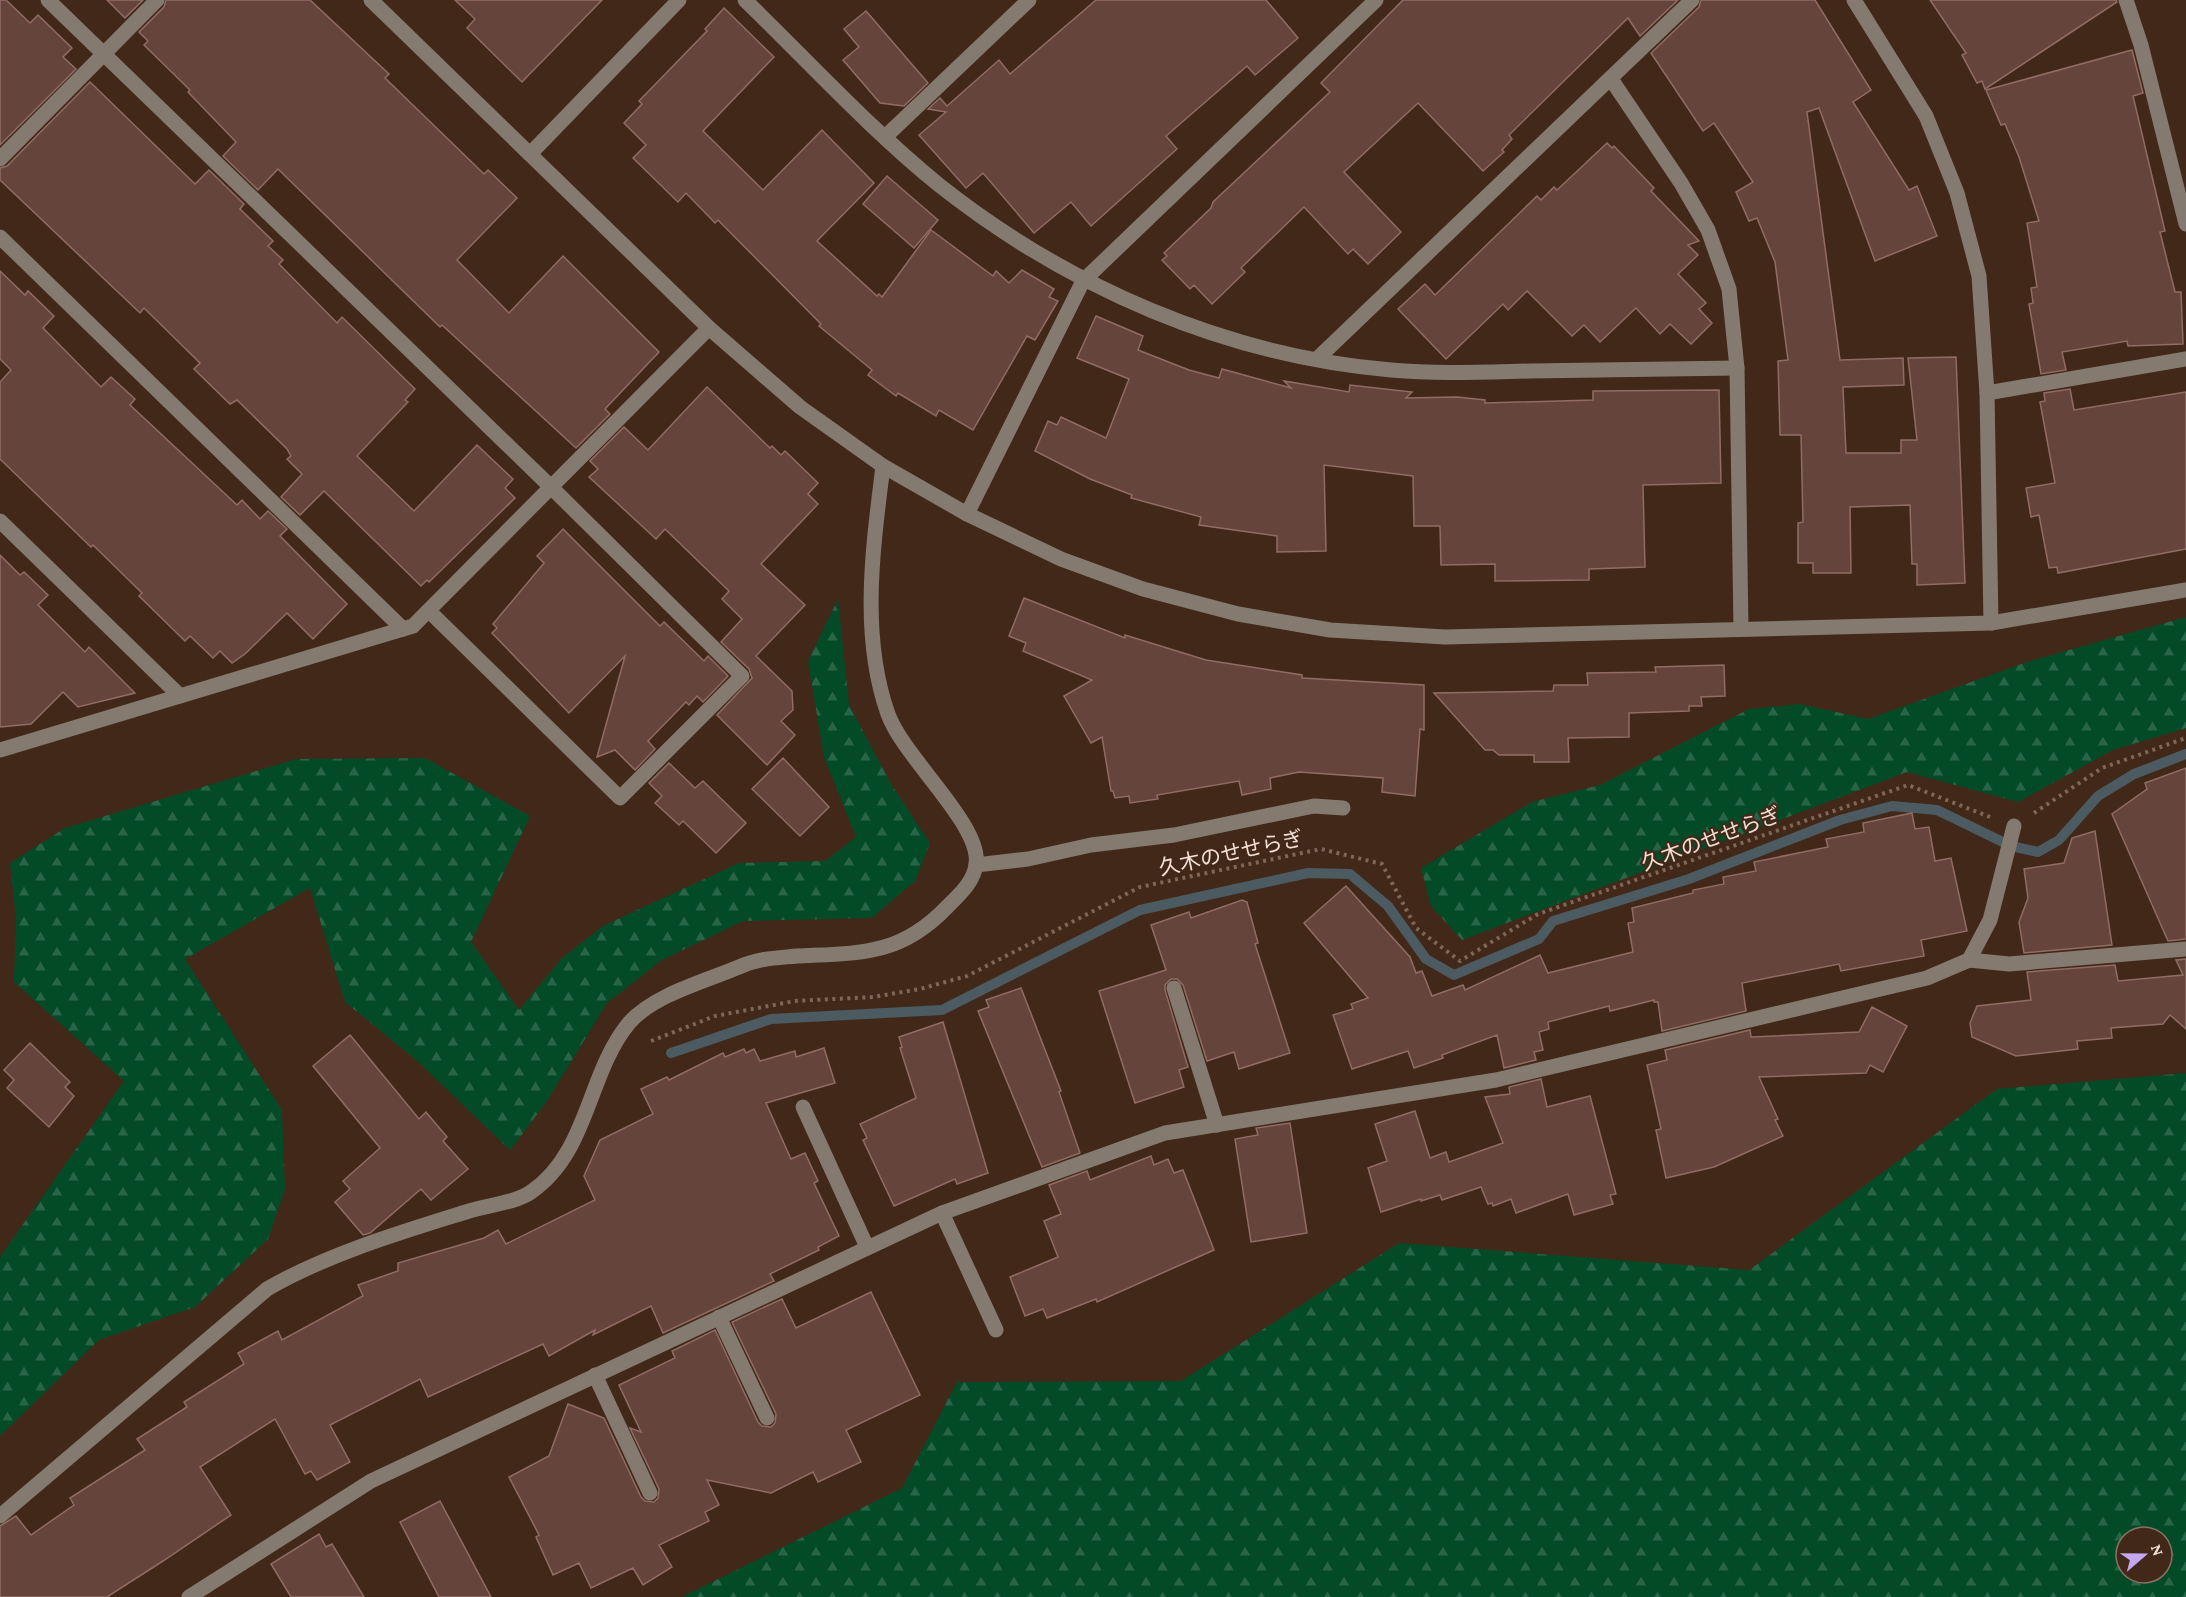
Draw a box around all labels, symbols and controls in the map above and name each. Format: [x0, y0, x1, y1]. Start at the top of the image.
street label: 久木のせせらぎ [1638, 803, 1784, 875]
street label: 久木のせせらぎ [1157, 826, 1305, 880]
north arrow [2114, 1525, 2174, 1585]
text: N [2148, 1542, 2168, 1558]

